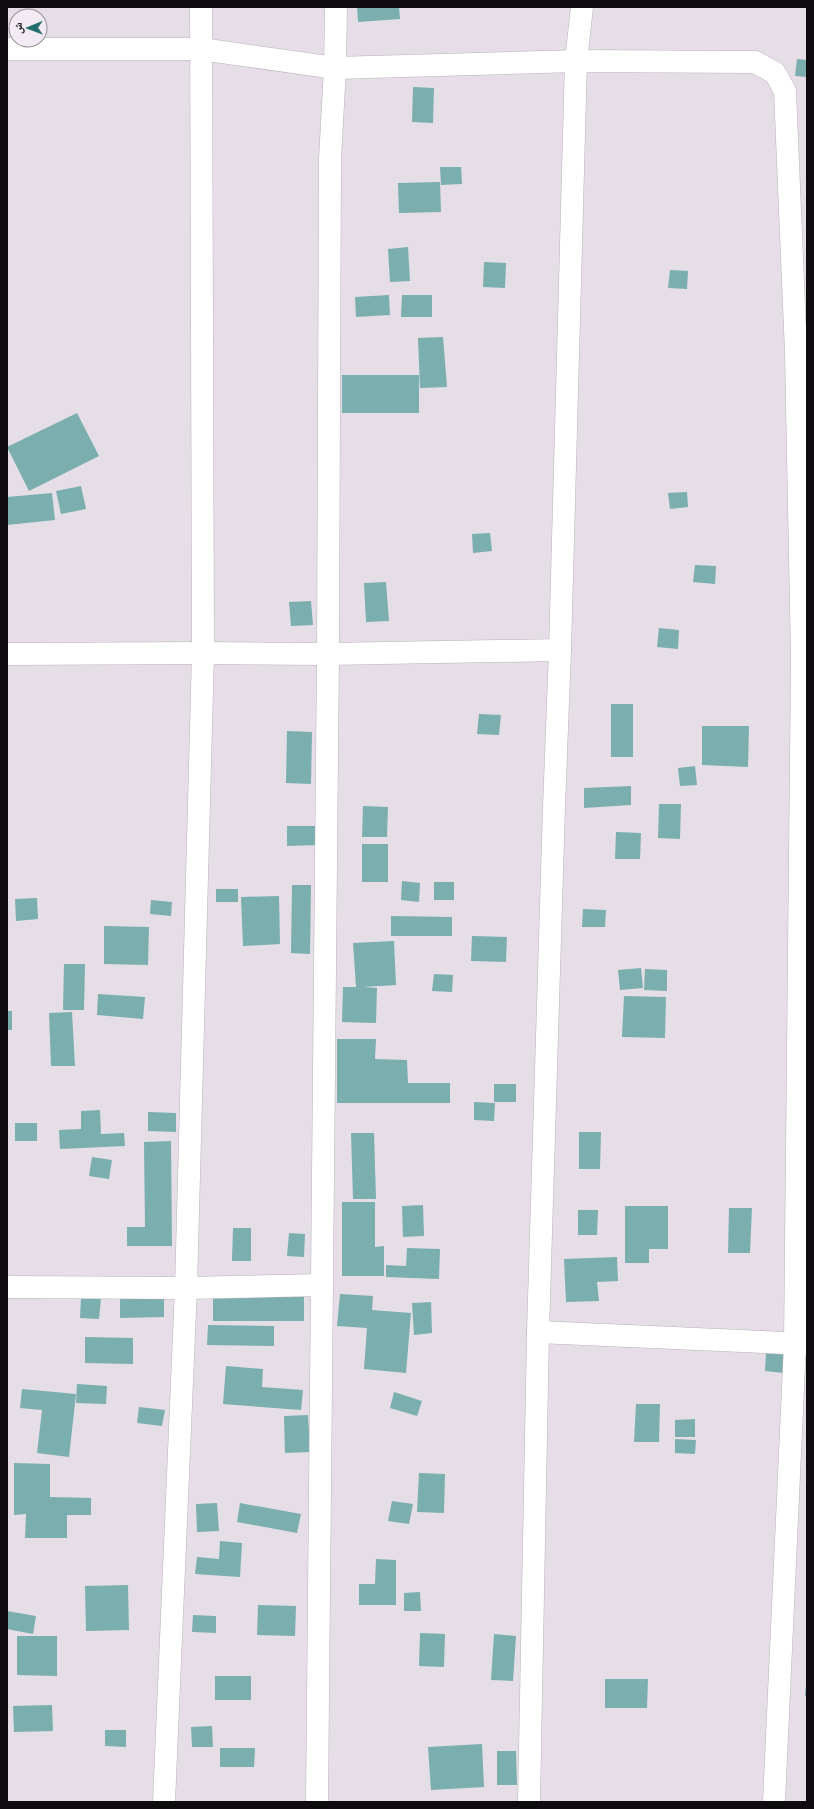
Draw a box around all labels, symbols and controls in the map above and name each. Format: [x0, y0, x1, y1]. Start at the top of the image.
north arrow [8, 8, 48, 48]
text: ش [12, 22, 26, 34]

